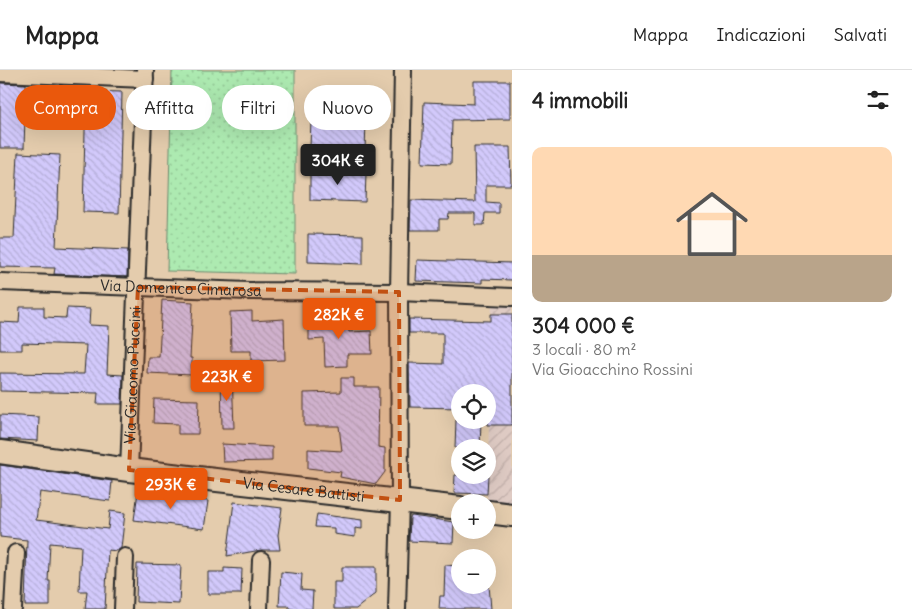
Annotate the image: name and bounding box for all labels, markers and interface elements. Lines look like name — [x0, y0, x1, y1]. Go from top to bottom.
text: Mappa — [25, 20, 99, 50]
text: Mappa — [633, 23, 688, 46]
text: Indicazioni — [716, 23, 806, 46]
text: Salvati — [834, 23, 887, 46]
chip: Compra — [15, 85, 116, 130]
chip: Affitta — [126, 85, 212, 130]
chip: Filtri — [222, 85, 294, 130]
chip: Nuovo — [304, 85, 391, 130]
icon: filters — [864, 86, 892, 114]
text: 4 immobili — [532, 87, 628, 114]
pin: 304K € — [297, 144, 379, 186]
text: 304K € — [312, 150, 364, 170]
icon: home — [667, 179, 757, 269]
street label: Via Domenico Cimarosa — [100, 276, 262, 300]
pin: 282K € — [298, 298, 380, 340]
text: 282K € — [314, 304, 364, 324]
street label: Via Giacomo Puccini — [120, 306, 145, 444]
text: 304 000 € — [532, 312, 635, 339]
text: 3 locali · 80 m² — [532, 339, 637, 359]
text: Via Gioacchino Rossini — [532, 359, 693, 379]
pin: 223K € — [186, 360, 268, 402]
text: 223K € — [202, 366, 252, 386]
map controls — [451, 384, 496, 594]
button: locate — [451, 384, 496, 429]
button: layers — [451, 439, 496, 484]
pin: 293K € — [130, 468, 212, 510]
street label: Via Cesare Battisti — [242, 473, 366, 506]
text: 293K € — [145, 474, 197, 494]
button: + — [451, 494, 496, 539]
button: − — [451, 549, 496, 594]

